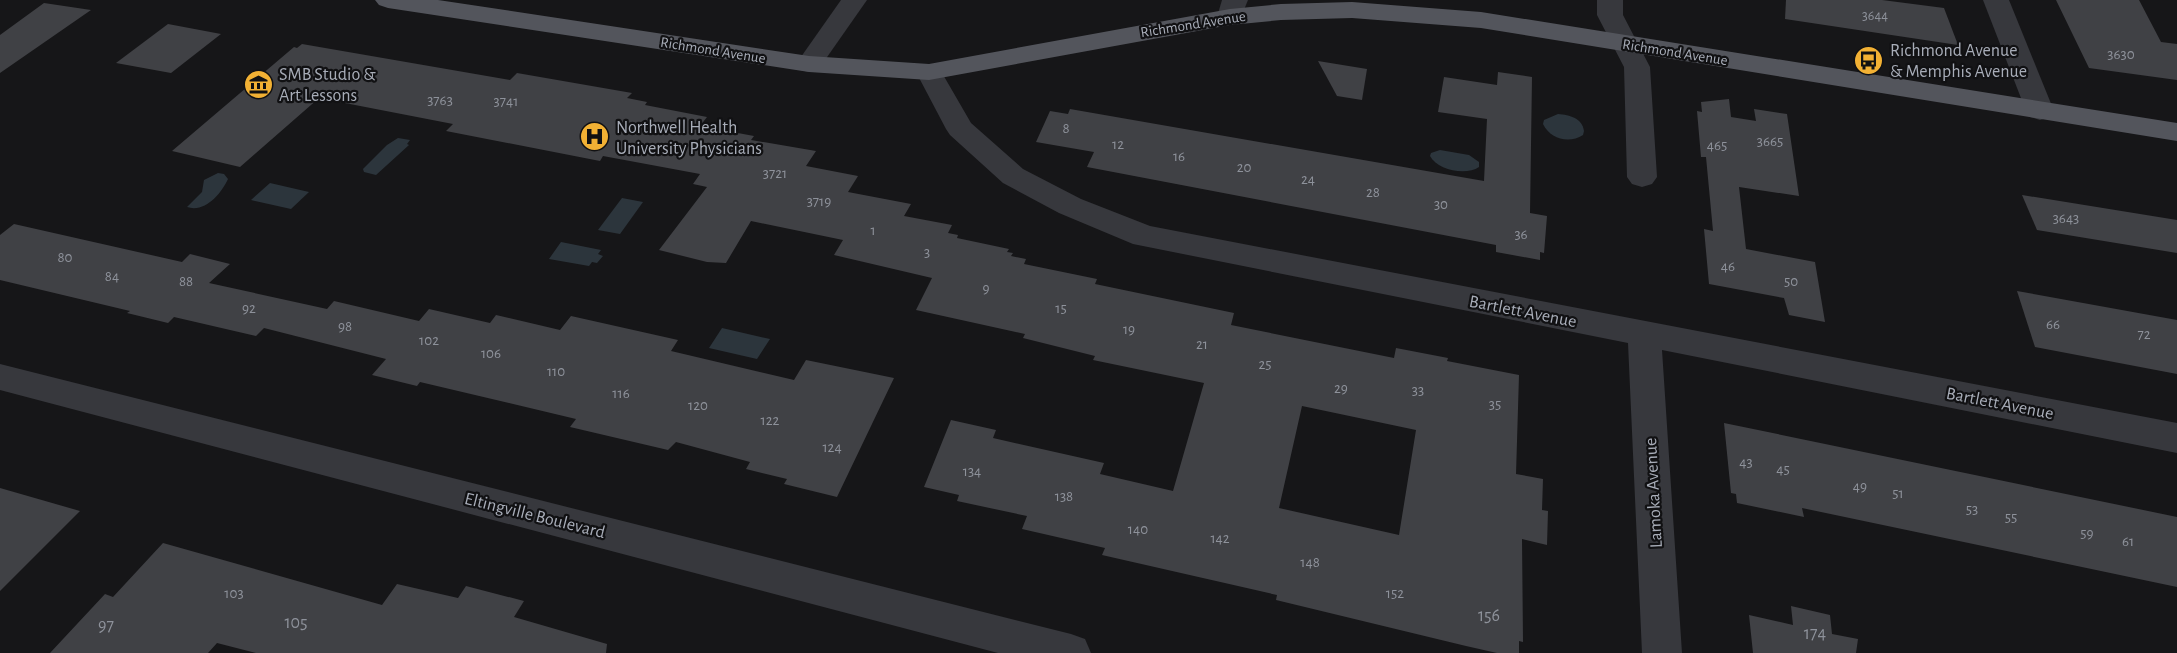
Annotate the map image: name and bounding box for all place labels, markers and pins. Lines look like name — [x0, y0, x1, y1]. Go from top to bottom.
place label: Richmond Avenue & Memphis Avenue — [1890, 42, 2027, 81]
bus stop icon: Richmond Avenue & Memphis Avenue — [1853, 44, 1885, 76]
place label: SMB Studio & Art Lessons — [279, 66, 376, 105]
museum icon: SMB Studio & Art Lessons — [242, 68, 274, 100]
place label: Northwell Health University Physicians — [616, 119, 762, 158]
hospital icon: Northwell Health University Physicians — [579, 121, 611, 153]

